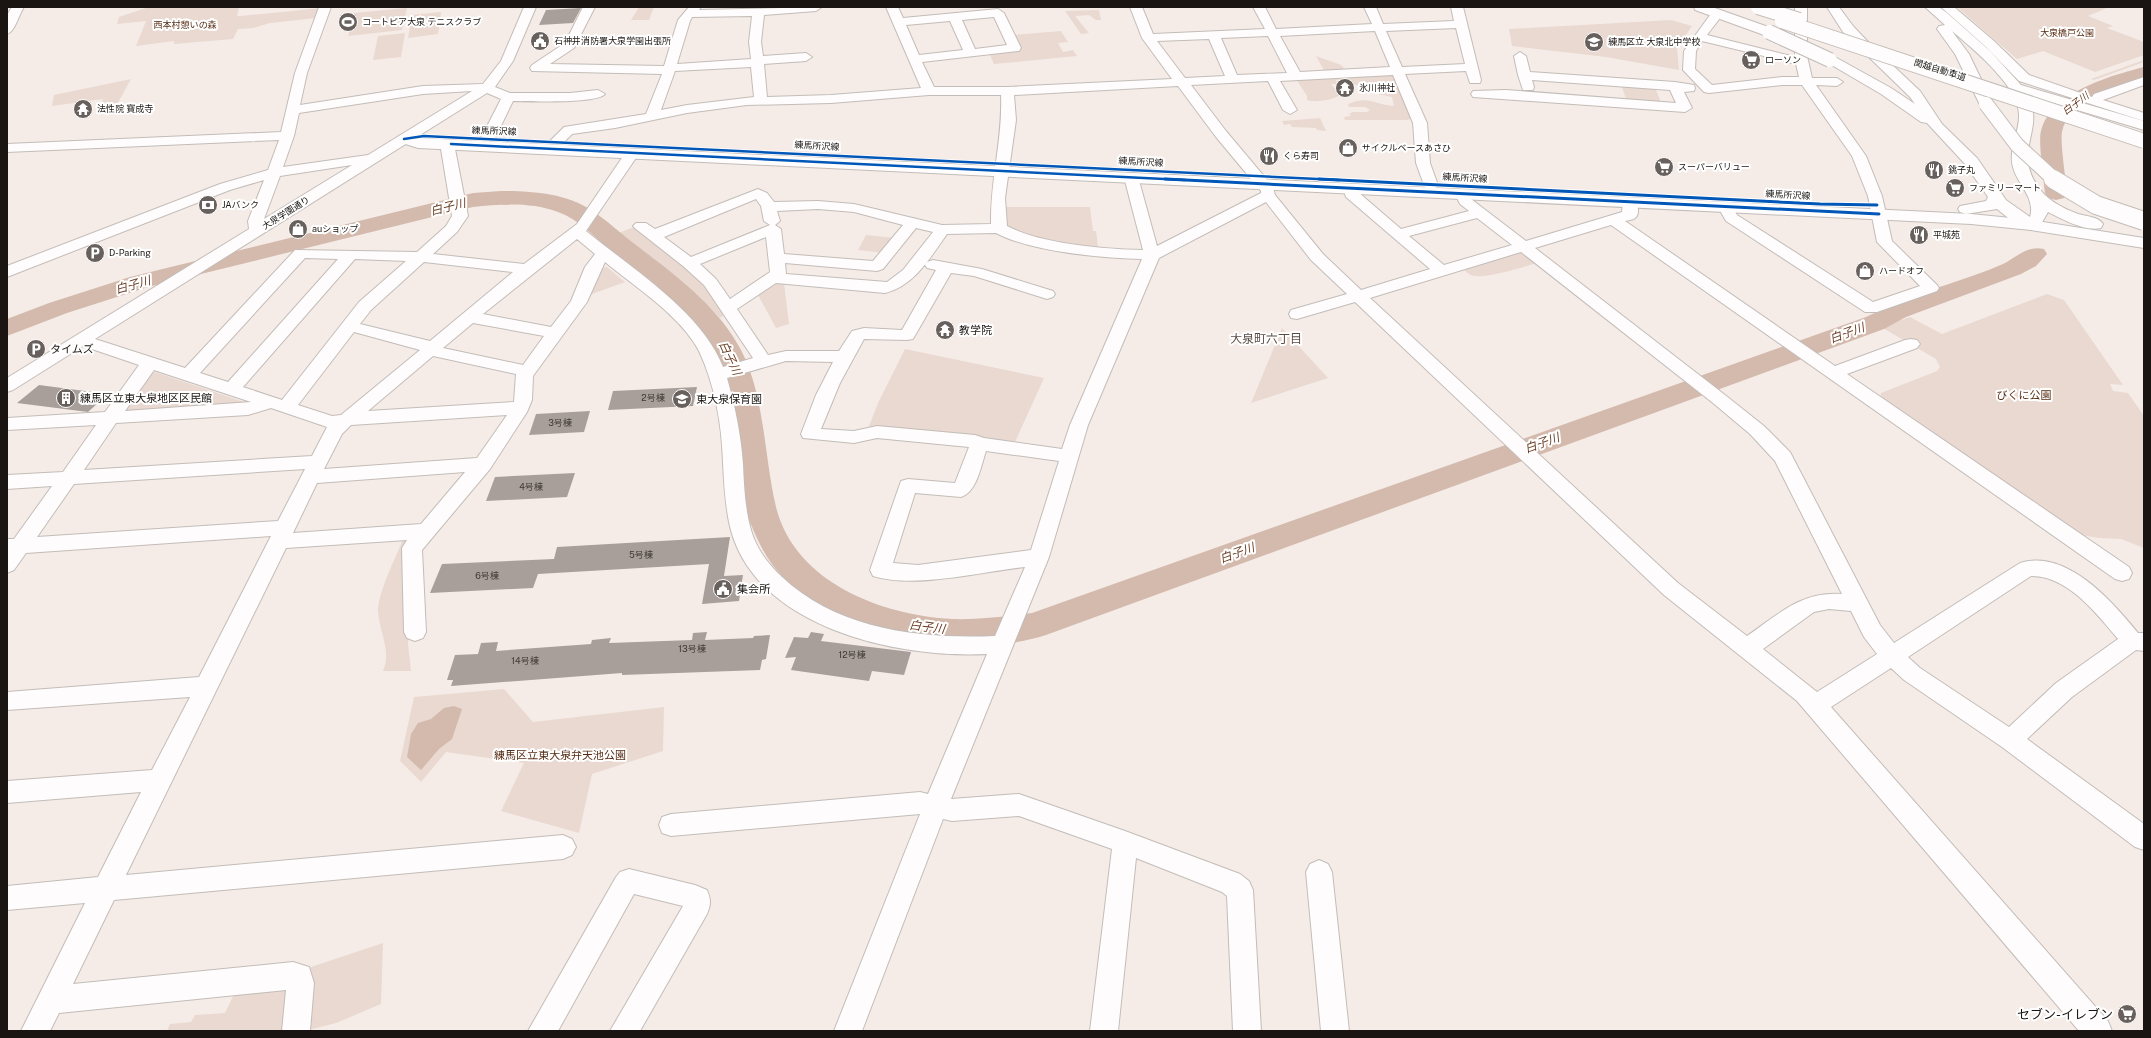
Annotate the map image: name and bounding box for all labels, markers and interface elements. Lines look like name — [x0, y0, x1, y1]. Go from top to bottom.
sports icon: コートピア大泉 テニスクラブ — [337, 11, 359, 33]
place label: コートピア大泉 テニスクラブ — [362, 16, 481, 27]
park label: 西本村憩いの森 — [153, 19, 217, 30]
park label: 大泉橋戸公園 — [2040, 27, 2094, 38]
public building icon: 石神井消防署大泉学園出張所 — [529, 30, 551, 52]
school or university icon: 練馬区立 大泉北中学校 — [1583, 31, 1605, 53]
place label: 石神井消防署大泉学園出張所 — [554, 35, 671, 46]
place label: 練馬区立 大泉北中学校 — [1608, 36, 1700, 47]
supermarket icon: ローソン — [1740, 49, 1762, 71]
place label: ローソン — [1765, 54, 1801, 65]
street label: 関越自動車道 — [1913, 56, 1968, 83]
temple icon: 氷川神社 — [1334, 77, 1356, 99]
place label: 氷川神社 — [1359, 82, 1395, 93]
water label: 白子川 — [2059, 89, 2091, 117]
temple icon: 法性院 寶成寺 — [72, 98, 94, 120]
place label: 法性院 寶成寺 — [97, 103, 153, 114]
street label: 練馬所沢線 — [471, 124, 518, 137]
shop icon: サイクルベースあさひ — [1337, 137, 1359, 159]
street label: 練馬所沢線 — [794, 139, 841, 152]
place label: サイクルベースあさひ — [1362, 142, 1451, 153]
restaurant icon: くら寿司 — [1258, 145, 1280, 167]
place label: くら寿司 — [1283, 150, 1319, 161]
street label: 練馬所沢線 — [1118, 155, 1165, 168]
supermarket icon: スーパーバリュー — [1653, 156, 1675, 178]
restaurant icon: 銚子丸 — [1923, 159, 1945, 181]
place label: スーパーバリュー — [1678, 161, 1750, 172]
place label: 銚子丸 — [1948, 164, 1975, 175]
street label: 練馬所沢線 — [1442, 171, 1489, 184]
supermarket icon: ファミリーマート — [1944, 177, 1966, 199]
place label: ファミリーマート — [1969, 182, 2041, 193]
street label: 練馬所沢線 — [1765, 188, 1812, 201]
bank icon: JAバンク — [197, 194, 219, 216]
street label: 大泉学園通り — [260, 194, 312, 232]
water label: 白子川 — [429, 195, 469, 218]
place label: JAバンク — [222, 199, 259, 210]
shop icon: auショップ — [287, 218, 309, 240]
place label: auショップ — [312, 223, 358, 234]
restaurant icon: 平城苑 — [1908, 224, 1930, 246]
place label: 平城苑 — [1933, 229, 1960, 240]
parking icon: D-Parking — [84, 242, 106, 264]
place label: D-Parking — [109, 247, 151, 258]
shop icon: ハードオフ — [1854, 260, 1876, 282]
place label: ハードオフ — [1879, 265, 1924, 276]
water label: 白子川 — [114, 273, 154, 297]
temple icon: 教学院 — [934, 319, 956, 341]
water label: 白子川 — [1828, 320, 1868, 346]
place label: 教学院 — [959, 324, 992, 336]
district label: 大泉町六丁目 — [1230, 332, 1302, 346]
parking icon: タイムズ — [25, 338, 47, 360]
water label: 白子川 — [716, 339, 745, 379]
place label: タイムズ — [50, 343, 94, 355]
building icon: 練馬区立東大泉地区区民館 — [55, 387, 77, 409]
school or university icon: 東大泉保育園 — [671, 388, 693, 410]
park label: びくに公園 — [1997, 389, 2052, 401]
place label: 練馬区立東大泉地区区民館 — [80, 392, 212, 404]
house number: 2号棟 — [641, 392, 666, 403]
place label: 東大泉保育園 — [696, 393, 762, 405]
house number: 3号棟 — [548, 417, 573, 428]
water label: 白子川 — [1523, 430, 1563, 456]
house number: 4号棟 — [519, 481, 544, 492]
water label: 白子川 — [1218, 540, 1258, 566]
house number: 5号棟 — [629, 549, 654, 560]
house number: 6号棟 — [475, 570, 500, 581]
public building icon: 集会所 — [712, 578, 734, 600]
place label: 集会所 — [737, 583, 771, 595]
water label: 白子川 — [908, 618, 948, 636]
house number: 13号棟 — [678, 643, 707, 654]
house number: 12号棟 — [838, 649, 867, 660]
house number: 14号棟 — [511, 655, 540, 666]
park label: 練馬区立東大泉弁天池公園 — [494, 749, 626, 761]
supermarket icon: セブン-イレブン — [2116, 1003, 2138, 1025]
place label: セブン-イレブン — [2017, 1007, 2113, 1022]

